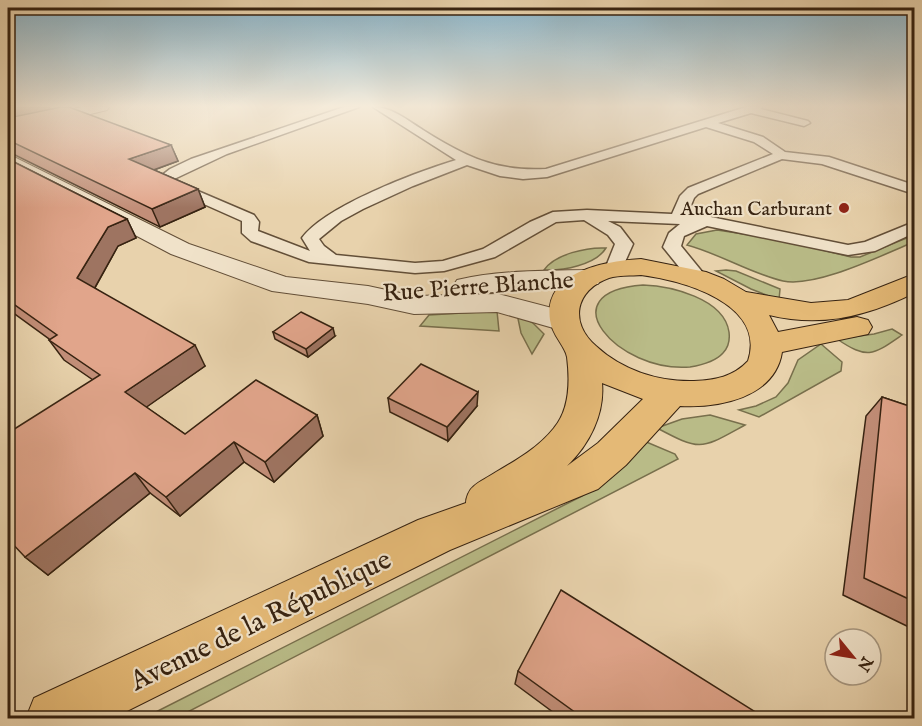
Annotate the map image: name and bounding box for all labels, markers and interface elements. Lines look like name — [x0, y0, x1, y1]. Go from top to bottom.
place label: Auchan Carburant — [680, 197, 832, 222]
marker: Auchan Carburant — [837, 201, 851, 215]
street label: Rue Pierre Blanche — [381, 265, 575, 310]
street label: Avenue de la République — [124, 543, 397, 700]
north arrow — [823, 627, 883, 687]
text: N — [852, 652, 877, 675]

